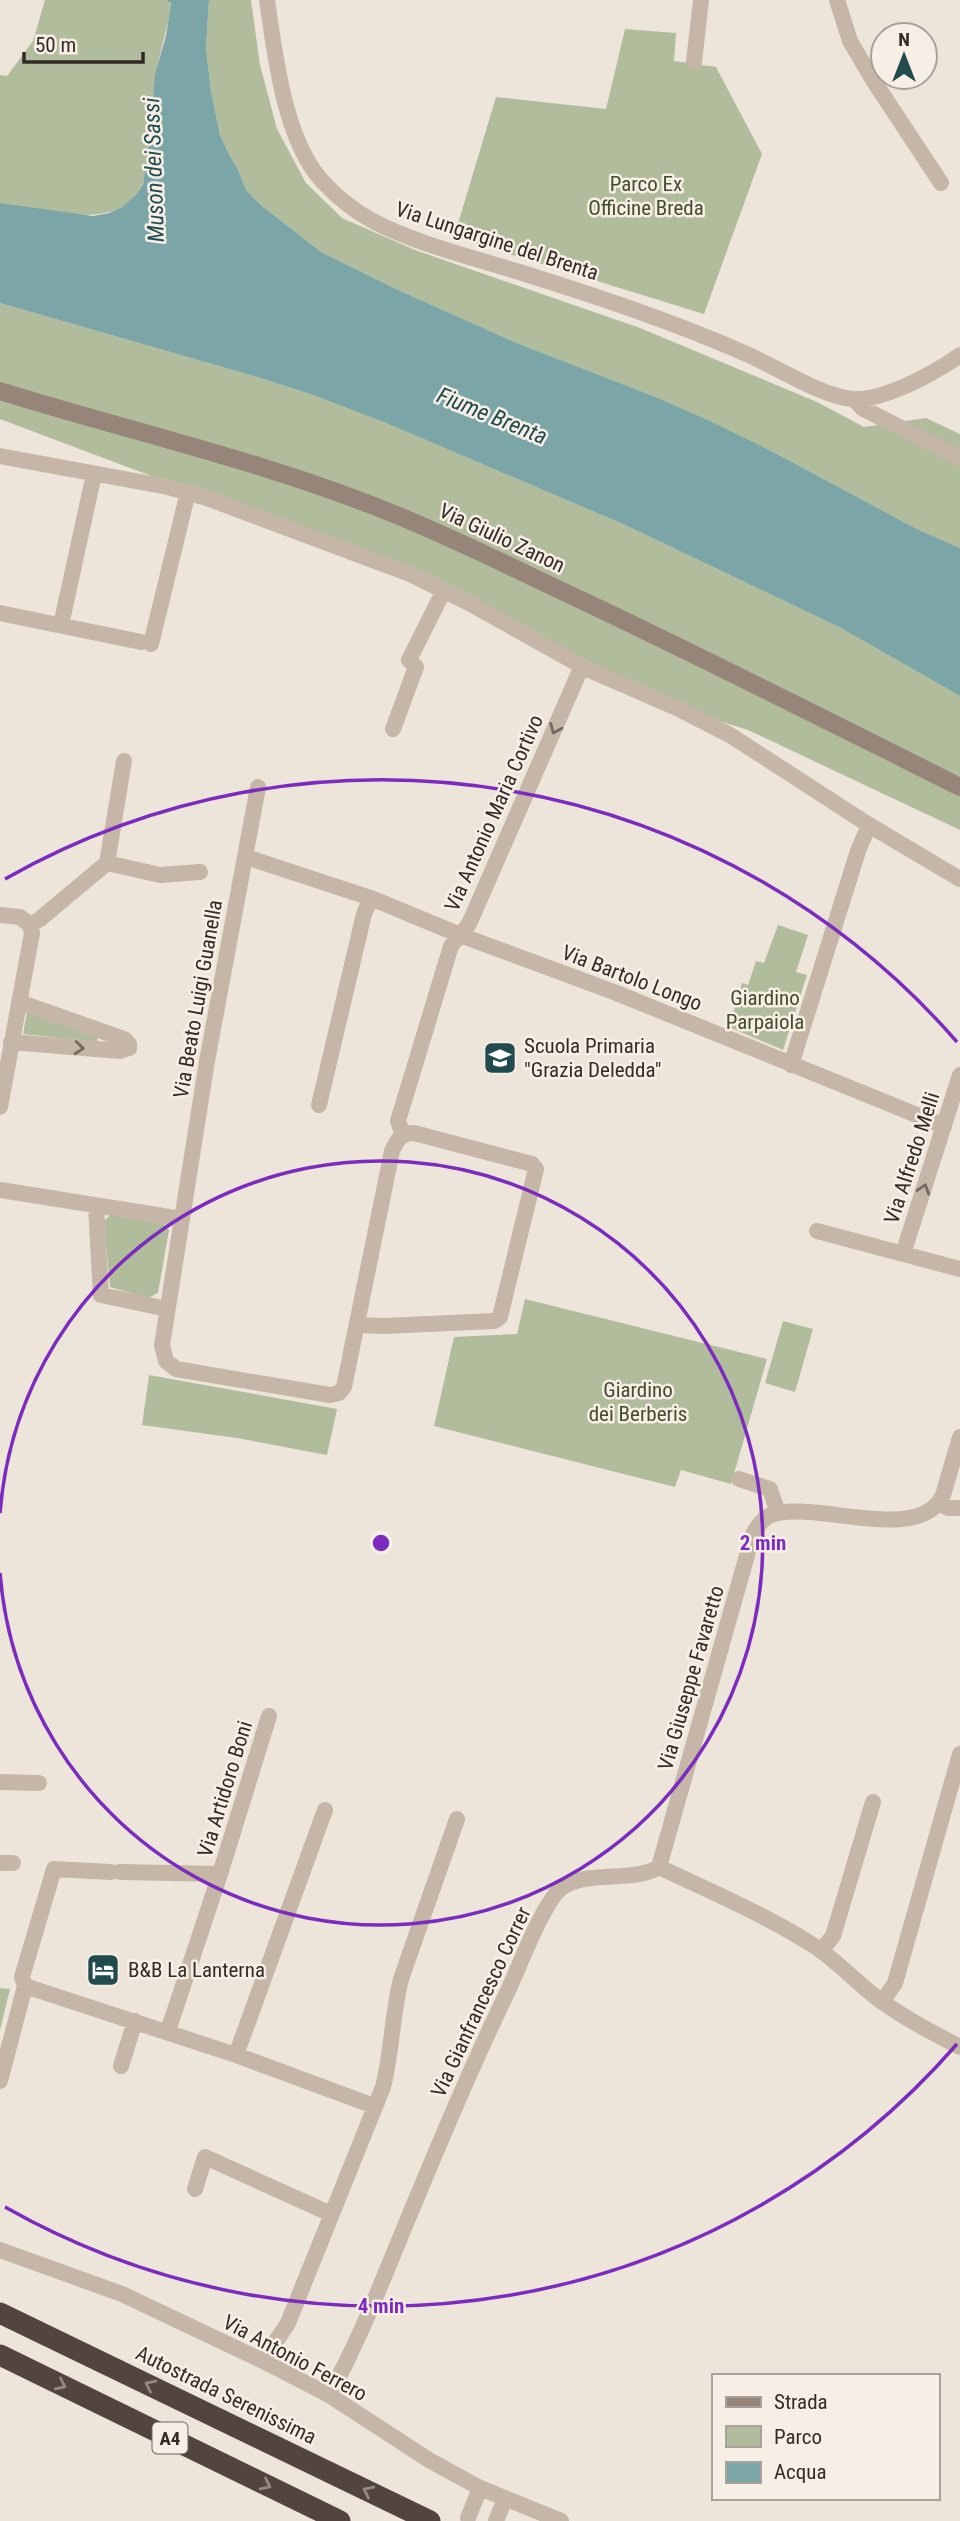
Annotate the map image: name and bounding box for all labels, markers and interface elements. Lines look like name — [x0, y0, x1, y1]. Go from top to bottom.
scale bar — [24, 21, 144, 65]
north arrow — [869, 21, 939, 91]
text: N — [898, 28, 910, 51]
text: 50 m — [35, 33, 76, 57]
water label: Muson dei Sassi — [138, 96, 170, 243]
park label: Parco Ex Officine Breda — [588, 172, 704, 220]
street label: Via Lungargine del Brenta — [393, 197, 601, 285]
water label: Fiume Brenta — [433, 382, 551, 450]
street label: Via Giulio Zanon — [435, 498, 569, 578]
street label: Via Antonio Maria Cortivo — [440, 711, 548, 915]
one-way arrow — [549, 722, 563, 734]
street label: Via Beato Luigi Guanella — [169, 898, 227, 1100]
street label: Via Bartolo Longo — [559, 940, 705, 1016]
park label: Giardino Parpaiola — [726, 986, 804, 1034]
place label: Scuola Primaria "Grazia Deledda" — [524, 1034, 662, 1082]
school or university icon: Scuola Primaria "Grazia Deledda" — [481, 1039, 519, 1077]
one-way arrow — [74, 1040, 85, 1055]
street label: Via Alfredo Melli — [879, 1089, 945, 1227]
one-way arrow — [915, 1184, 930, 1196]
park label: Giardino dei Berberis — [589, 1378, 687, 1426]
centre of rings — [369, 1531, 393, 1555]
text: 2 min — [740, 1531, 786, 1555]
street label: Via Giuseppe Favaretto — [653, 1583, 729, 1773]
street label: Via Artidoro Boni — [193, 1718, 257, 1860]
street label: Via Gianfrancesco Correr — [426, 1903, 536, 2101]
hotel icon: B&B La Lanterna — [84, 1951, 122, 1989]
place label: B&B La Lanterna — [128, 1958, 265, 1982]
text: 4 min — [358, 2294, 404, 2318]
street label: Via Antonio Ferrero — [219, 2310, 371, 2406]
street label: Autostrada Serenissima — [132, 2341, 320, 2449]
legend — [712, 2374, 939, 2500]
one-way arrow — [54, 2376, 66, 2390]
one-way arrow — [145, 2379, 157, 2393]
text: Strada — [774, 2390, 828, 2414]
road number: A4 — [152, 2422, 188, 2454]
text: Parco — [774, 2425, 822, 2449]
text: Acqua — [774, 2460, 827, 2484]
one-way arrow — [259, 2476, 271, 2490]
one-way arrow — [363, 2485, 375, 2499]

